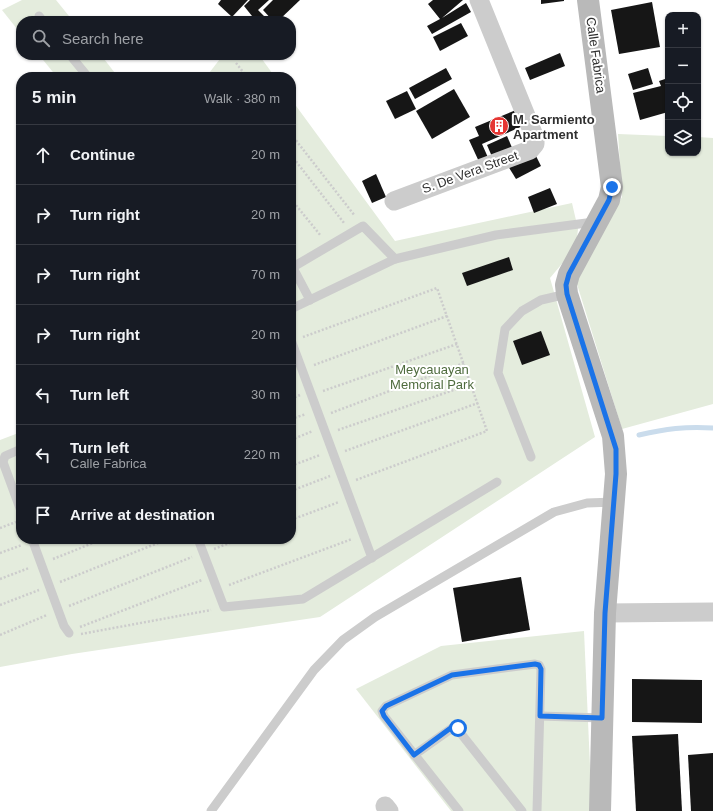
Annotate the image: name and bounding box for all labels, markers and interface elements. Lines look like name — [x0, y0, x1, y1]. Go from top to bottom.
map controls — [665, 12, 701, 156]
button: + — [665, 12, 701, 48]
search box — [16, 16, 296, 60]
street label: Calle Fabrica — [583, 16, 609, 95]
icon: search — [30, 27, 52, 49]
text: Search here — [62, 30, 144, 47]
button: − — [665, 48, 701, 84]
button: locate — [665, 84, 701, 120]
text: 5 min — [32, 88, 76, 107]
text: Walk · 380 m — [204, 91, 280, 106]
place label: M. Sarmiento Apartment — [513, 112, 595, 142]
building icon: M. Sarmiento Apartment — [488, 115, 510, 137]
button: layers — [665, 120, 701, 156]
icon: ahead — [32, 144, 54, 166]
text: Continue — [70, 146, 135, 163]
text: 20 m — [251, 147, 280, 162]
street label: S. De Vera Street — [420, 148, 520, 196]
route end — [603, 178, 621, 196]
icon: right — [32, 204, 54, 226]
text: Turn right — [70, 206, 140, 223]
text: 20 m — [251, 207, 280, 222]
icon: right — [32, 264, 54, 286]
text: Turn right — [70, 266, 140, 283]
text: 70 m — [251, 267, 280, 282]
icon: right — [32, 324, 54, 346]
text: Turn right — [70, 326, 140, 343]
text: 20 m — [251, 327, 280, 342]
park label: Meycauayan Memorial Park — [390, 362, 474, 392]
icon: left — [32, 384, 54, 406]
text: Turn left — [70, 386, 129, 403]
text: 30 m — [251, 387, 280, 402]
text: Turn left — [70, 439, 129, 456]
icon: left — [32, 444, 54, 466]
text: 220 m — [244, 447, 280, 462]
text: Calle Fabrica — [70, 456, 147, 471]
icon: arrive — [32, 504, 54, 526]
text: Arrive at destination — [70, 506, 215, 523]
route start — [449, 719, 467, 737]

